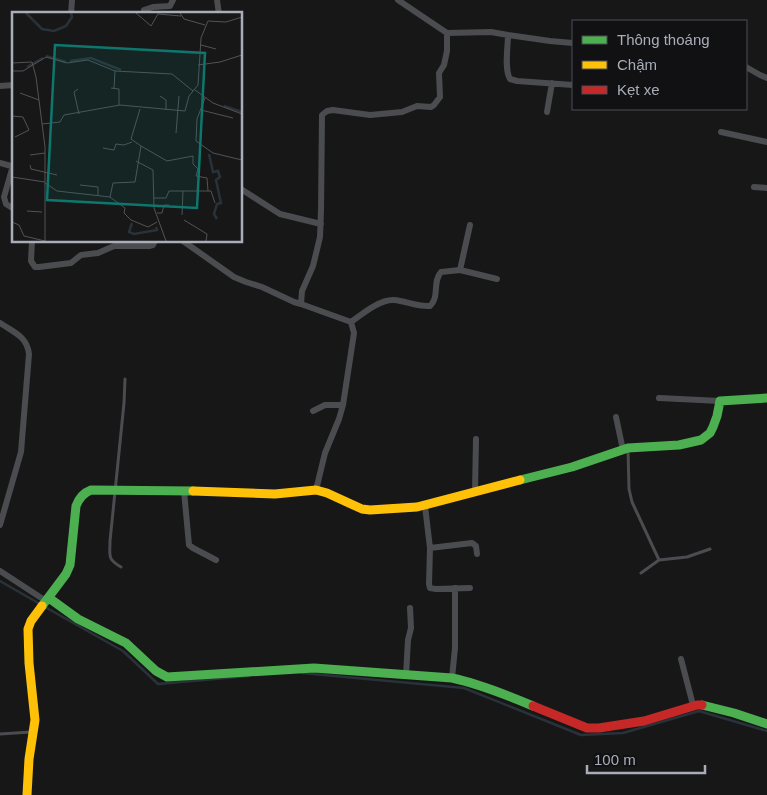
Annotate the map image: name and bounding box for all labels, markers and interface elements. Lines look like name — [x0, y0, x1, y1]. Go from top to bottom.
inset map — [12, 12, 242, 242]
legend — [572, 20, 747, 110]
text: Thông thoáng — [617, 31, 710, 48]
text: Chậm — [617, 56, 657, 73]
text: Kẹt xe — [617, 81, 660, 98]
scale bar — [587, 742, 704, 774]
text: 100 m — [594, 751, 636, 768]

